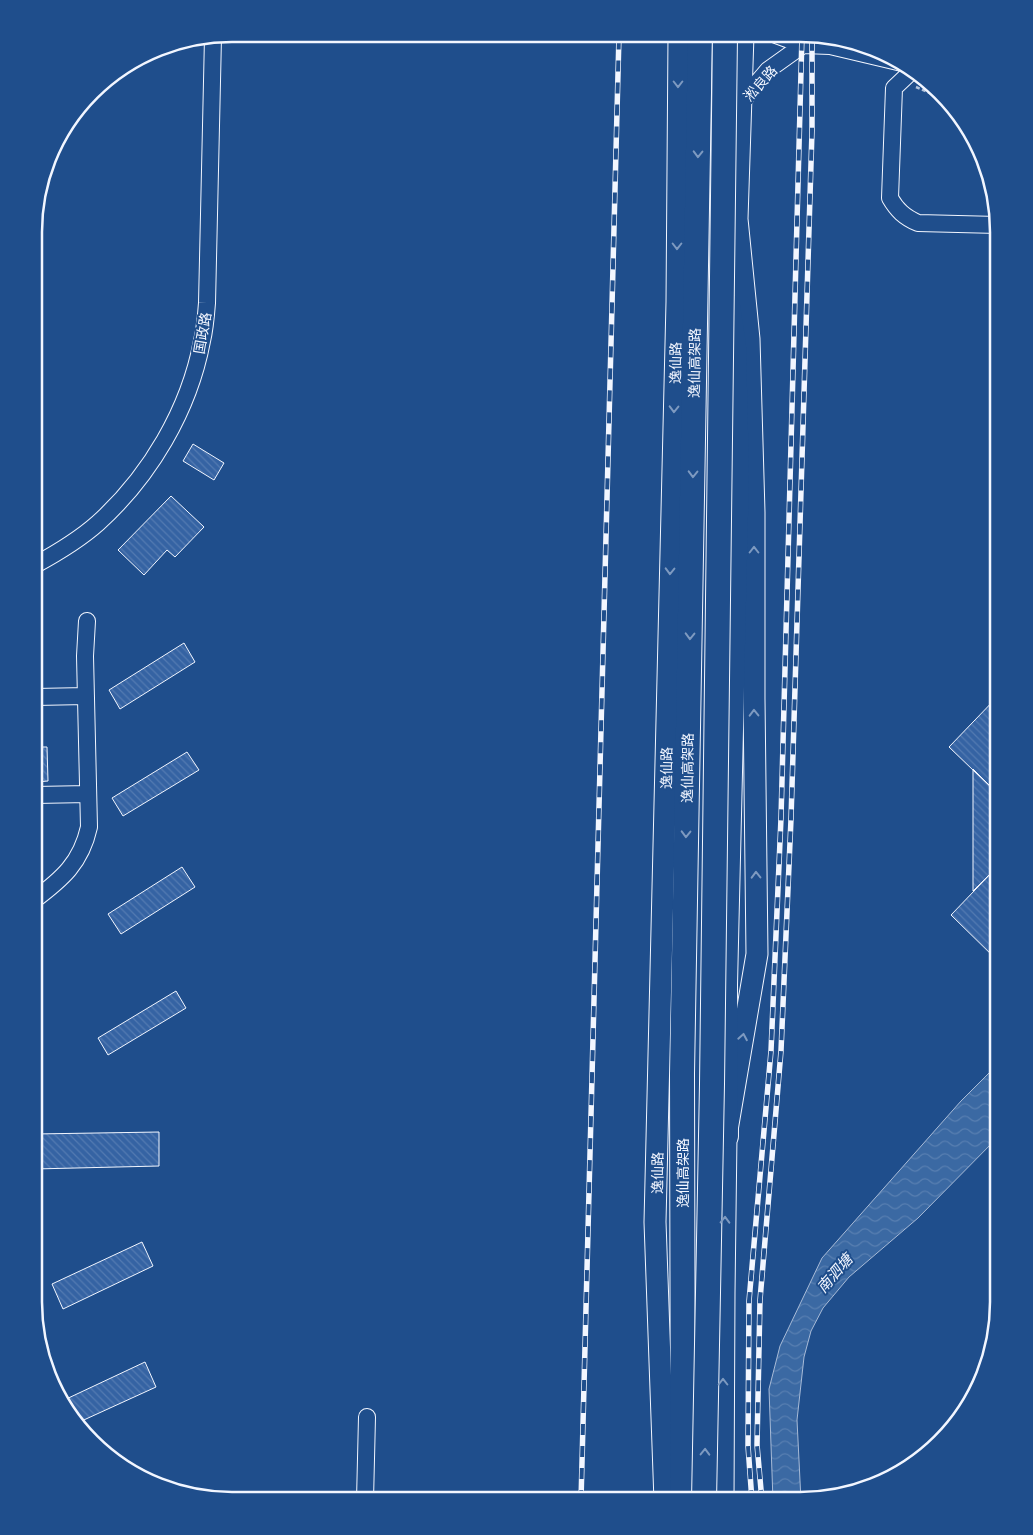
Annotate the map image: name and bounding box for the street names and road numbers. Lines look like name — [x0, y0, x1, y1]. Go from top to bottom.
street label: 淞良路 — [740, 62, 780, 104]
street label: 国政路 — [190, 311, 214, 355]
street label: 逸仙高架路 — [685, 328, 703, 398]
street label: 逸仙路 — [666, 342, 684, 384]
street label: 逸仙高架路 — [678, 733, 696, 803]
street label: 逸仙路 — [657, 747, 675, 789]
street label: 逸仙高架路 — [674, 1138, 691, 1208]
street label: 逸仙路 — [648, 1152, 666, 1194]

